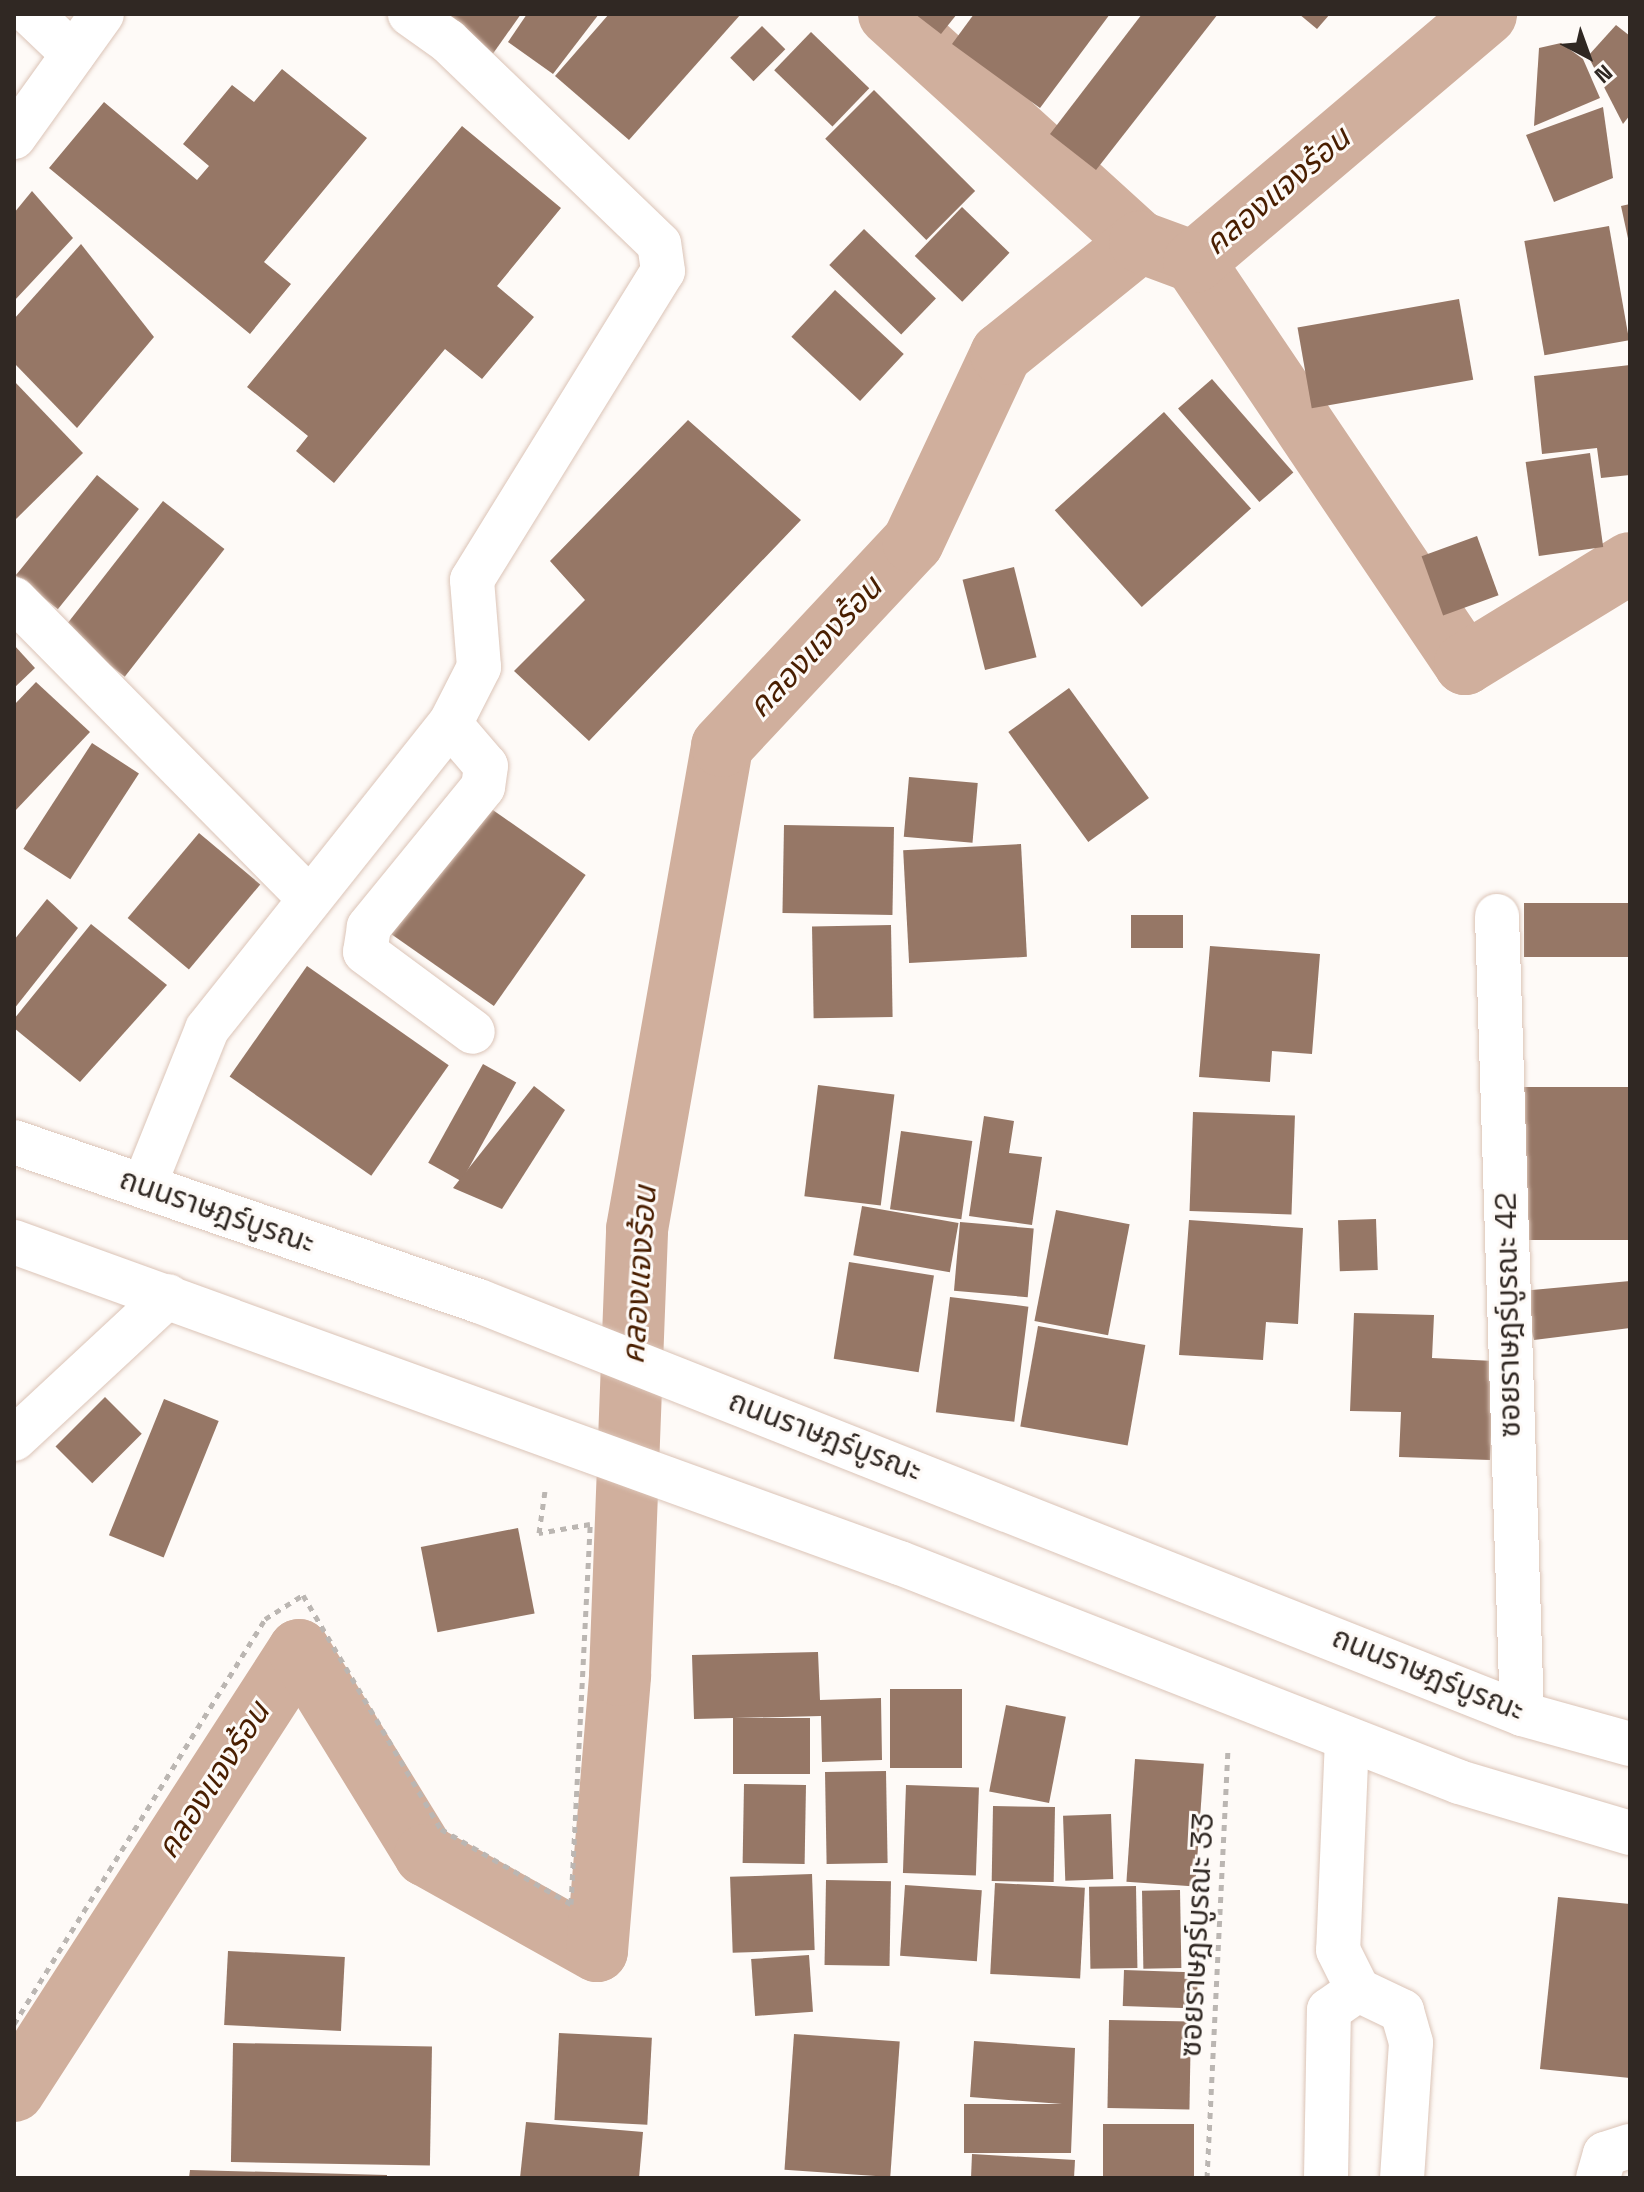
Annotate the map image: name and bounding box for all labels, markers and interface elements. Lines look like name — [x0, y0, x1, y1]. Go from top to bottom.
north arrow — [1548, 16, 1628, 96]
text: N — [1589, 59, 1618, 90]
water label: คลองแจงร้อน — [1196, 119, 1358, 263]
water label: คลองแจงร้อน — [740, 569, 890, 725]
street label: ถนนราษฎร์บูรณะ — [115, 1161, 319, 1261]
water label: คลองแจงร้อน — [614, 1185, 664, 1365]
street label: ซอยราษฎร์บูรณะ 42 — [1488, 1192, 1528, 1438]
street label: ถนนราษฎร์บูรณะ — [723, 1383, 927, 1489]
street label: ถนนราษฎร์บูรณะ — [1327, 1619, 1529, 1729]
water label: คลองแจงร้อน — [148, 1695, 278, 1865]
street label: ซอยราษฎร์บูรณะ 33 — [1173, 1812, 1221, 2058]

